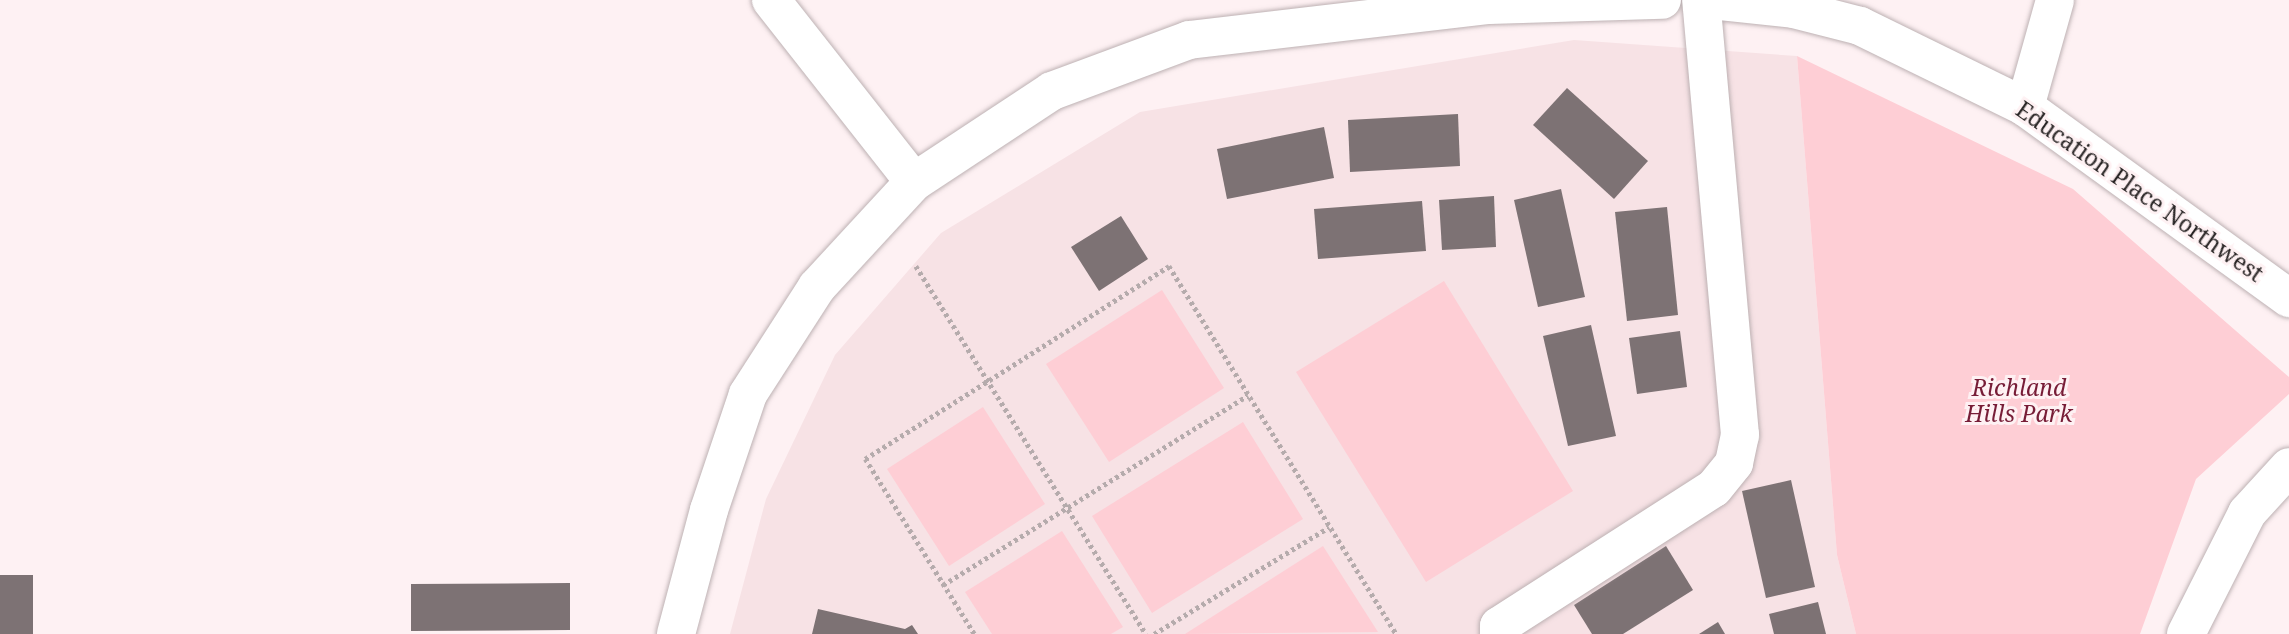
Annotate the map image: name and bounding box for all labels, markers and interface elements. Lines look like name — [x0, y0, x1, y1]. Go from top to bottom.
street label: Education Place Northwest — [2011, 95, 2269, 287]
park label: Richland Hills Park — [1965, 373, 2073, 427]

